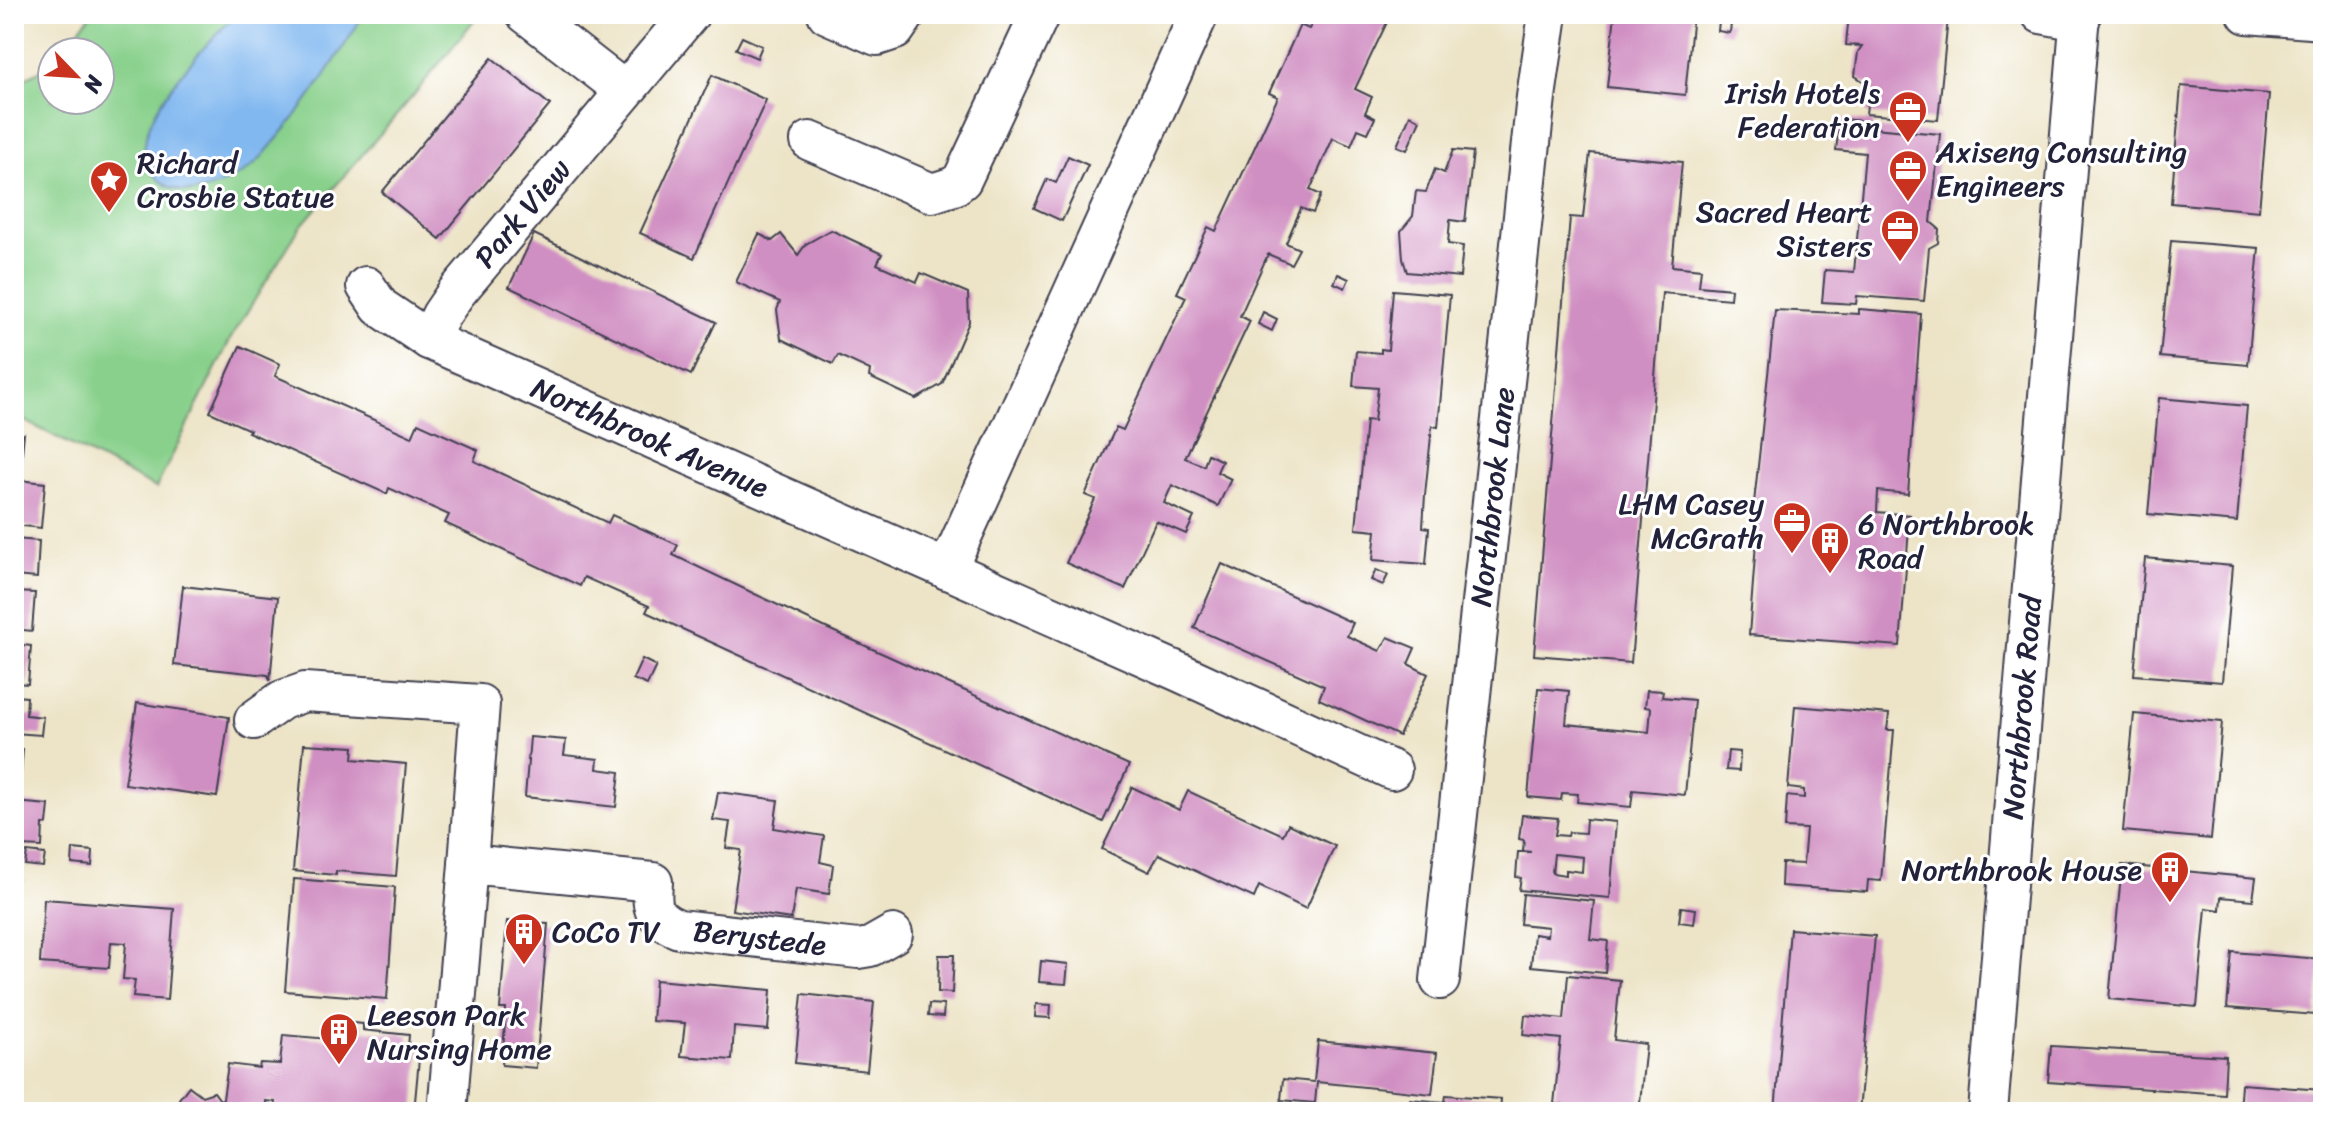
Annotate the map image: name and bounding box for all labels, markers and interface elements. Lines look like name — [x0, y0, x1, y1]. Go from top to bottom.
north arrow — [36, 36, 116, 116]
place label: Irish Hotels Federation — [1724, 66, 1881, 154]
text: N — [72, 68, 115, 100]
office icon: Irish Hotels Federation — [1887, 89, 1929, 144]
place label: Axiseng Consulting Engineers — [1935, 125, 2187, 213]
place label: Richard Crosbie Statue — [137, 136, 334, 224]
street label: Park View — [460, 146, 585, 281]
office icon: Axiseng Consulting Engineers — [1887, 148, 1929, 203]
place icon: Richard Crosbie Statue — [88, 159, 130, 214]
place label: Sacred Heart Sisters — [1696, 185, 1872, 273]
office icon: Sacred Heart Sisters — [1879, 208, 1921, 263]
street label: Northbrook Avenue — [522, 361, 778, 514]
street label: Northbrook Lane — [1454, 384, 1531, 609]
place label: LHM Casey McGrath — [1618, 477, 1764, 565]
place label: 6 Northbrook Road — [1858, 497, 2035, 585]
office icon: LHM Casey McGrath — [1771, 500, 1813, 555]
building icon: 6 Northbrook Road — [1809, 520, 1851, 575]
street label: Northbrook Road — [1986, 591, 2058, 821]
place label: Northbrook House — [1901, 843, 2142, 897]
building icon: Northbrook House — [2149, 849, 2191, 904]
street label: Berystede — [690, 904, 829, 972]
place label: CoCo TV — [552, 905, 661, 959]
building icon: CoCo TV — [503, 911, 545, 966]
place label: Leeson Park Nursing Home — [367, 988, 552, 1076]
building icon: Leeson Park Nursing Home — [318, 1011, 360, 1066]

